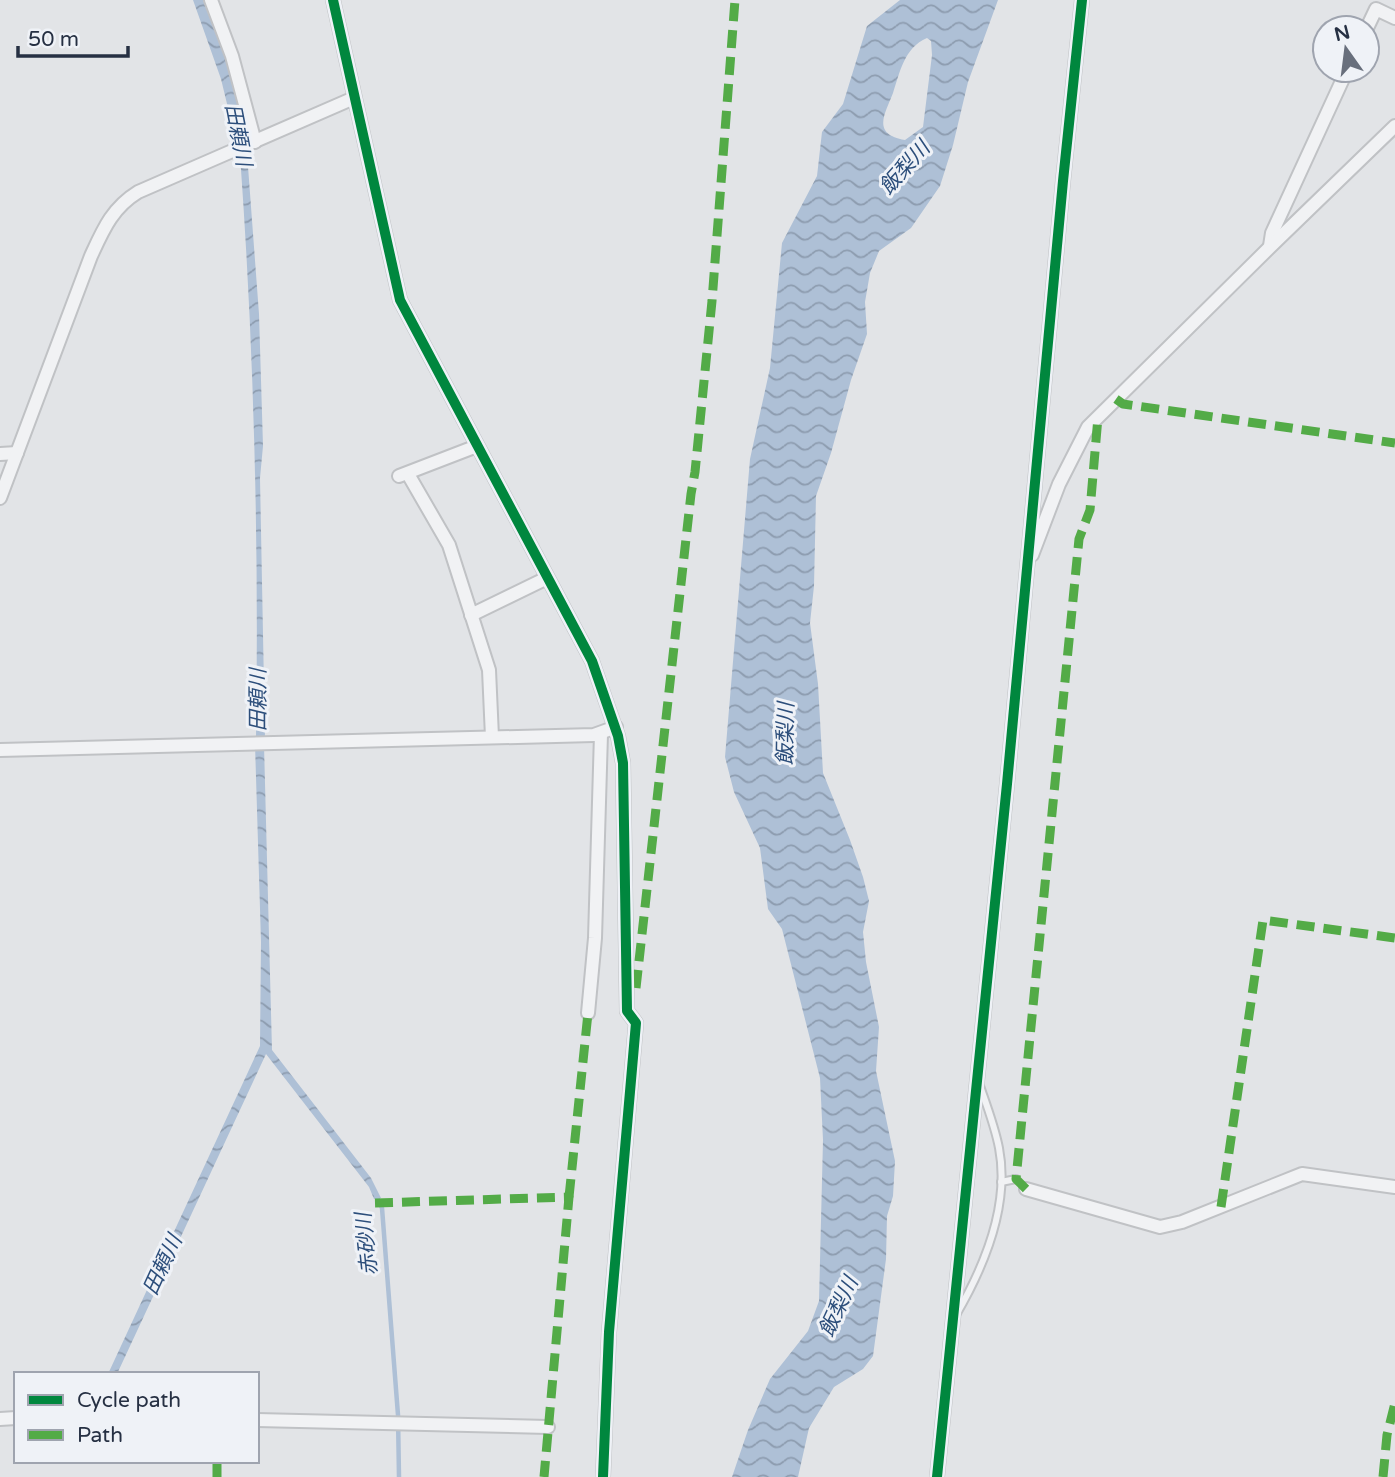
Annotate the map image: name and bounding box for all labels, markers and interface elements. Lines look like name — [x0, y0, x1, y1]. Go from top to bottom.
scale bar — [18, 14, 128, 58]
north arrow — [1311, 14, 1381, 84]
text: N — [1332, 21, 1352, 46]
text: 50 m — [28, 27, 79, 52]
water label: 田頼川 — [220, 102, 257, 170]
water label: 飯梨川 — [875, 135, 937, 200]
water label: 田頼川 — [246, 667, 271, 732]
water label: 飯梨川 — [773, 700, 799, 766]
water label: 赤砂川 — [351, 1209, 383, 1277]
water label: 田頼川 — [138, 1229, 188, 1299]
water label: 飯梨川 — [814, 1271, 864, 1341]
legend — [14, 1372, 259, 1463]
text: Cycle path — [77, 1388, 181, 1413]
text: Path — [77, 1423, 123, 1448]

